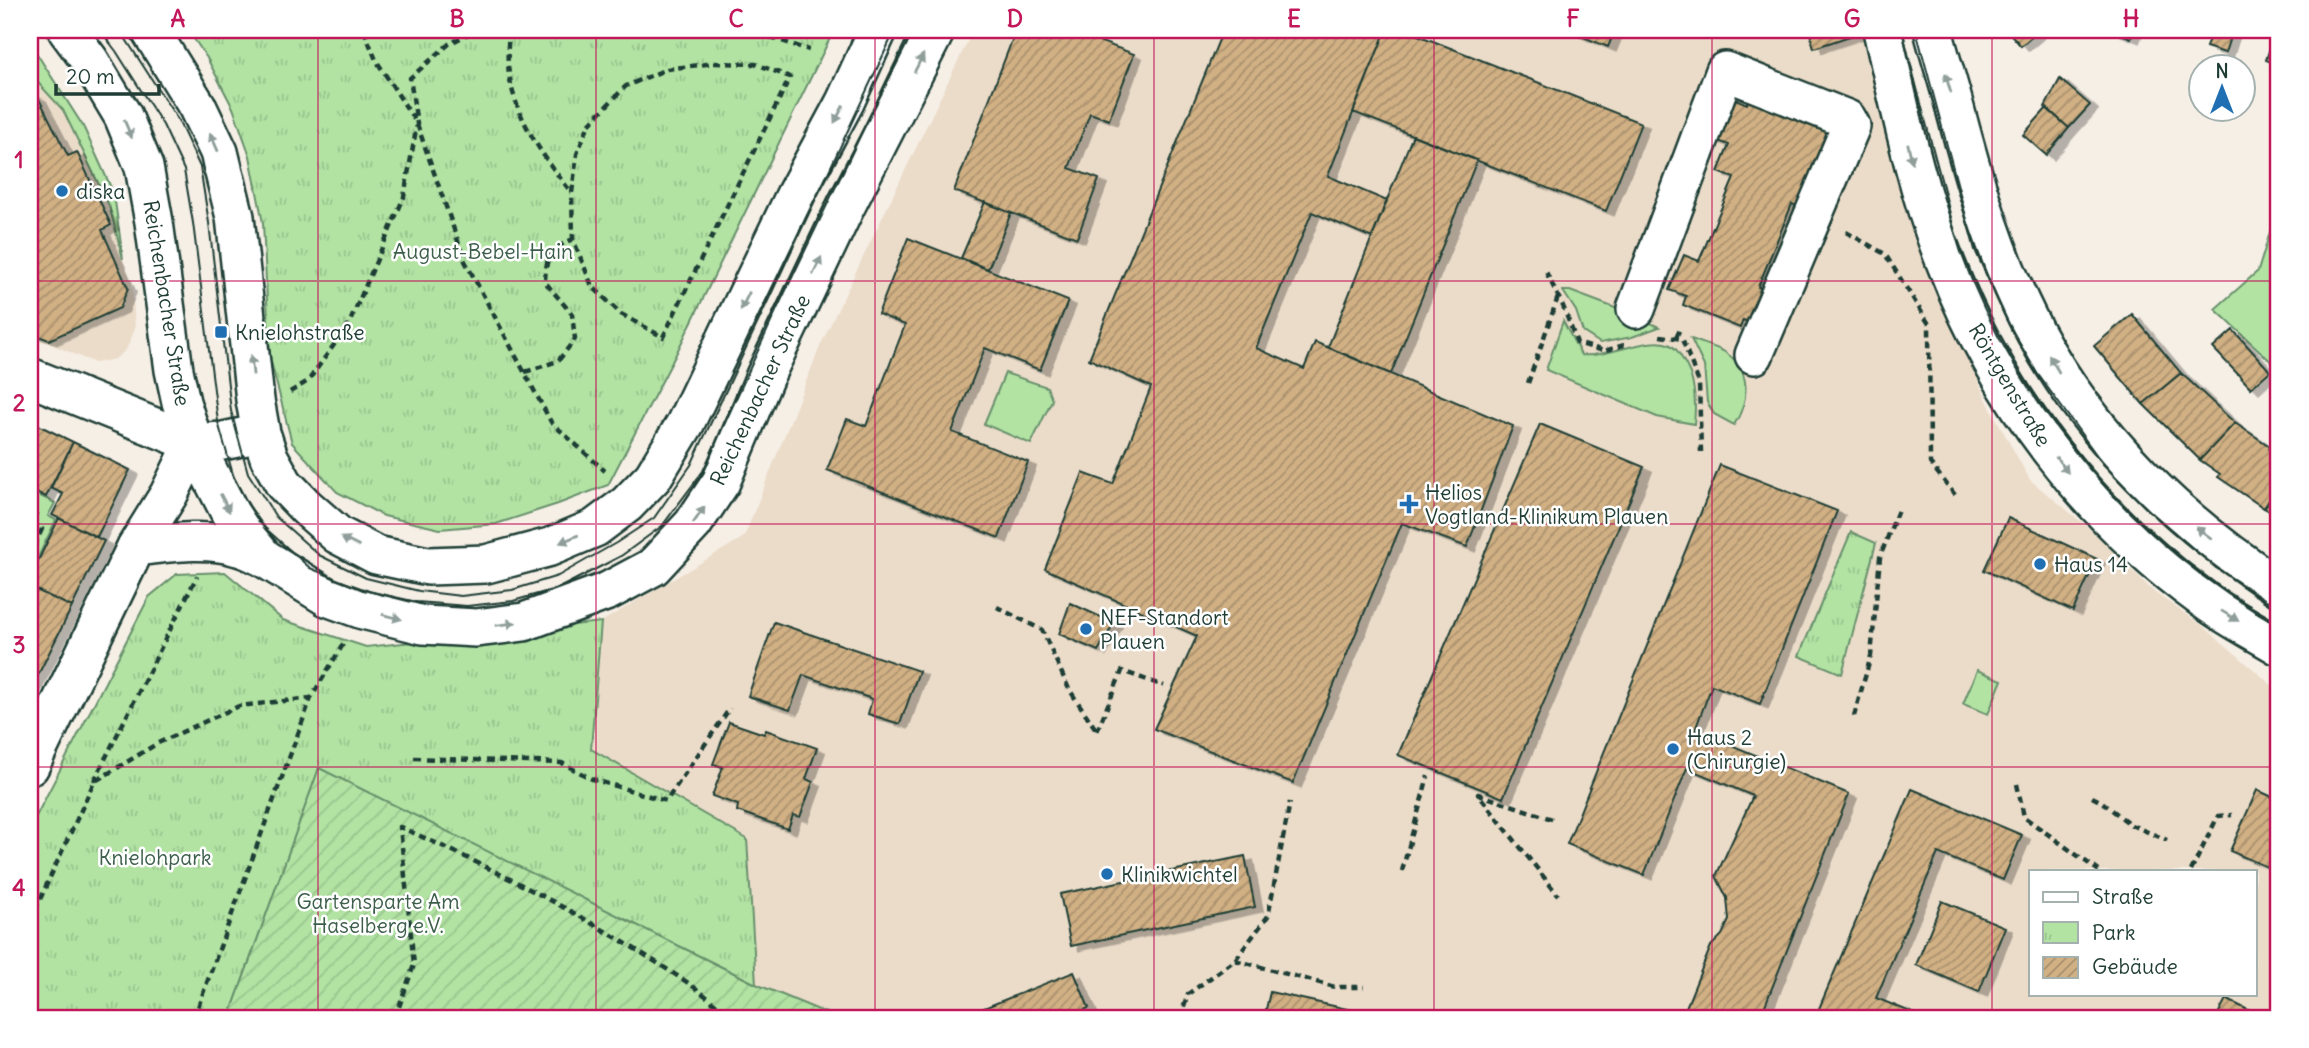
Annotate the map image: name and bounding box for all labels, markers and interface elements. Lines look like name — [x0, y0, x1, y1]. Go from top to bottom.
text: A — [171, 4, 186, 33]
text: B — [449, 4, 465, 33]
text: C — [728, 4, 744, 33]
text: D — [1007, 4, 1023, 33]
text: E — [1287, 4, 1301, 33]
text: F — [1566, 4, 1580, 33]
text: G — [1844, 4, 1860, 33]
text: H — [2123, 4, 2139, 33]
scale bar — [56, 52, 159, 96]
north arrow — [2186, 52, 2256, 122]
one-way arrow — [913, 53, 925, 73]
text: N — [2215, 59, 2229, 83]
text: 20 m — [66, 63, 115, 90]
one-way arrow — [1942, 72, 1953, 94]
one-way arrow — [833, 104, 845, 124]
one-way arrow — [123, 119, 134, 140]
one-way arrow — [208, 132, 220, 152]
one-way arrow — [1905, 142, 1916, 164]
text: 1 — [14, 145, 24, 174]
place label: diska — [76, 178, 125, 205]
marker: diska — [54, 183, 70, 199]
street label: Reichenbacher Straße — [137, 198, 197, 408]
park label: August-Bebel-Hain — [393, 238, 573, 265]
one-way arrow — [812, 256, 823, 276]
street label: Reichenbacher Straße — [704, 290, 816, 490]
one-way arrow — [739, 291, 750, 311]
place label: Knielohstraße — [235, 319, 365, 346]
street label: Röntgenstraße — [1963, 319, 2057, 451]
marker: Knielohstraße — [213, 324, 229, 340]
one-way arrow — [246, 354, 257, 376]
one-way arrow — [2048, 354, 2060, 373]
text: 2 — [13, 388, 26, 417]
one-way arrow — [2054, 456, 2068, 474]
place label: Helios Vogtland-Klinikum Plauen — [1425, 479, 1668, 530]
one-way arrow — [219, 493, 230, 513]
marker: Helios Vogtland-Klinikum Plauen — [1399, 494, 1419, 514]
one-way arrow — [692, 506, 706, 524]
one-way arrow — [2195, 526, 2213, 540]
one-way arrow — [559, 534, 580, 545]
one-way arrow — [340, 536, 360, 547]
place label: Haus 14 — [2054, 551, 2128, 578]
marker: Haus 14 — [2032, 556, 2048, 572]
place label: NEF-Standort Plauen — [1100, 604, 1229, 655]
one-way arrow — [2221, 610, 2240, 623]
one-way arrow — [381, 612, 403, 623]
one-way arrow — [496, 619, 518, 630]
marker: NEF-Standort Plauen — [1078, 621, 1094, 637]
text: 3 — [12, 630, 26, 659]
place label: Haus 2 (Chirurgie) — [1687, 724, 1786, 775]
marker: Haus 2 (Chirurgie) — [1665, 741, 1681, 757]
park label: Knielohpark — [98, 844, 212, 871]
place label: Klinikwichtel — [1121, 861, 1238, 888]
marker: Klinikwichtel — [1099, 866, 1115, 882]
legend — [2029, 870, 2256, 996]
text: 4 — [12, 873, 26, 902]
text: Straße — [2092, 883, 2153, 910]
park label: Gartensparte Am Haselberg e.V. — [296, 888, 460, 939]
text: Park — [2092, 919, 2135, 946]
text: Gebäude — [2092, 953, 2178, 980]

